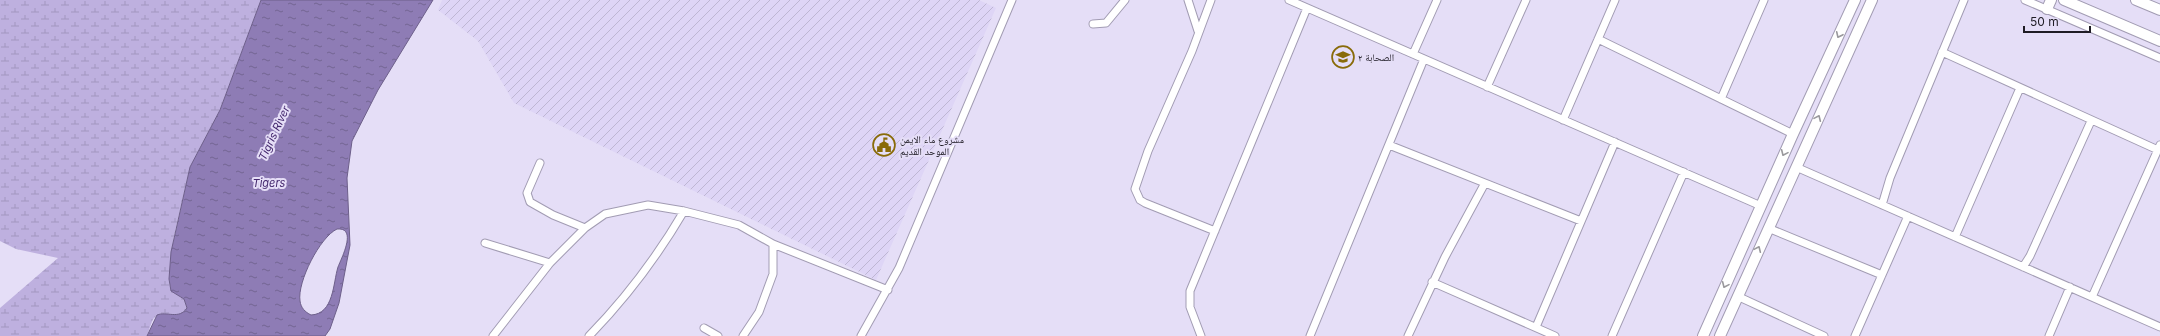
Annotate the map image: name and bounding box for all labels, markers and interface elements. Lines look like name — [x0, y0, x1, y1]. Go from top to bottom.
scale bar — [2024, 8, 2090, 34]
text: 50 m — [2030, 14, 2059, 29]
one-way arrow — [1836, 31, 1844, 39]
school or university icon: الصحابة ٢ — [1330, 44, 1356, 70]
place label: الصحابة ٢ — [1358, 51, 1394, 63]
water label: Tigris River — [255, 103, 293, 163]
one-way arrow — [1813, 115, 1821, 122]
public building icon: مشروع ماء الايمن الموحد القديم — [871, 132, 897, 158]
place label: مشروع ماء الايمن الموحد القديم — [900, 133, 964, 159]
one-way arrow — [1781, 149, 1789, 157]
water label: Tigers — [253, 176, 286, 190]
one-way arrow — [1754, 246, 1762, 253]
one-way arrow — [1722, 281, 1730, 288]

